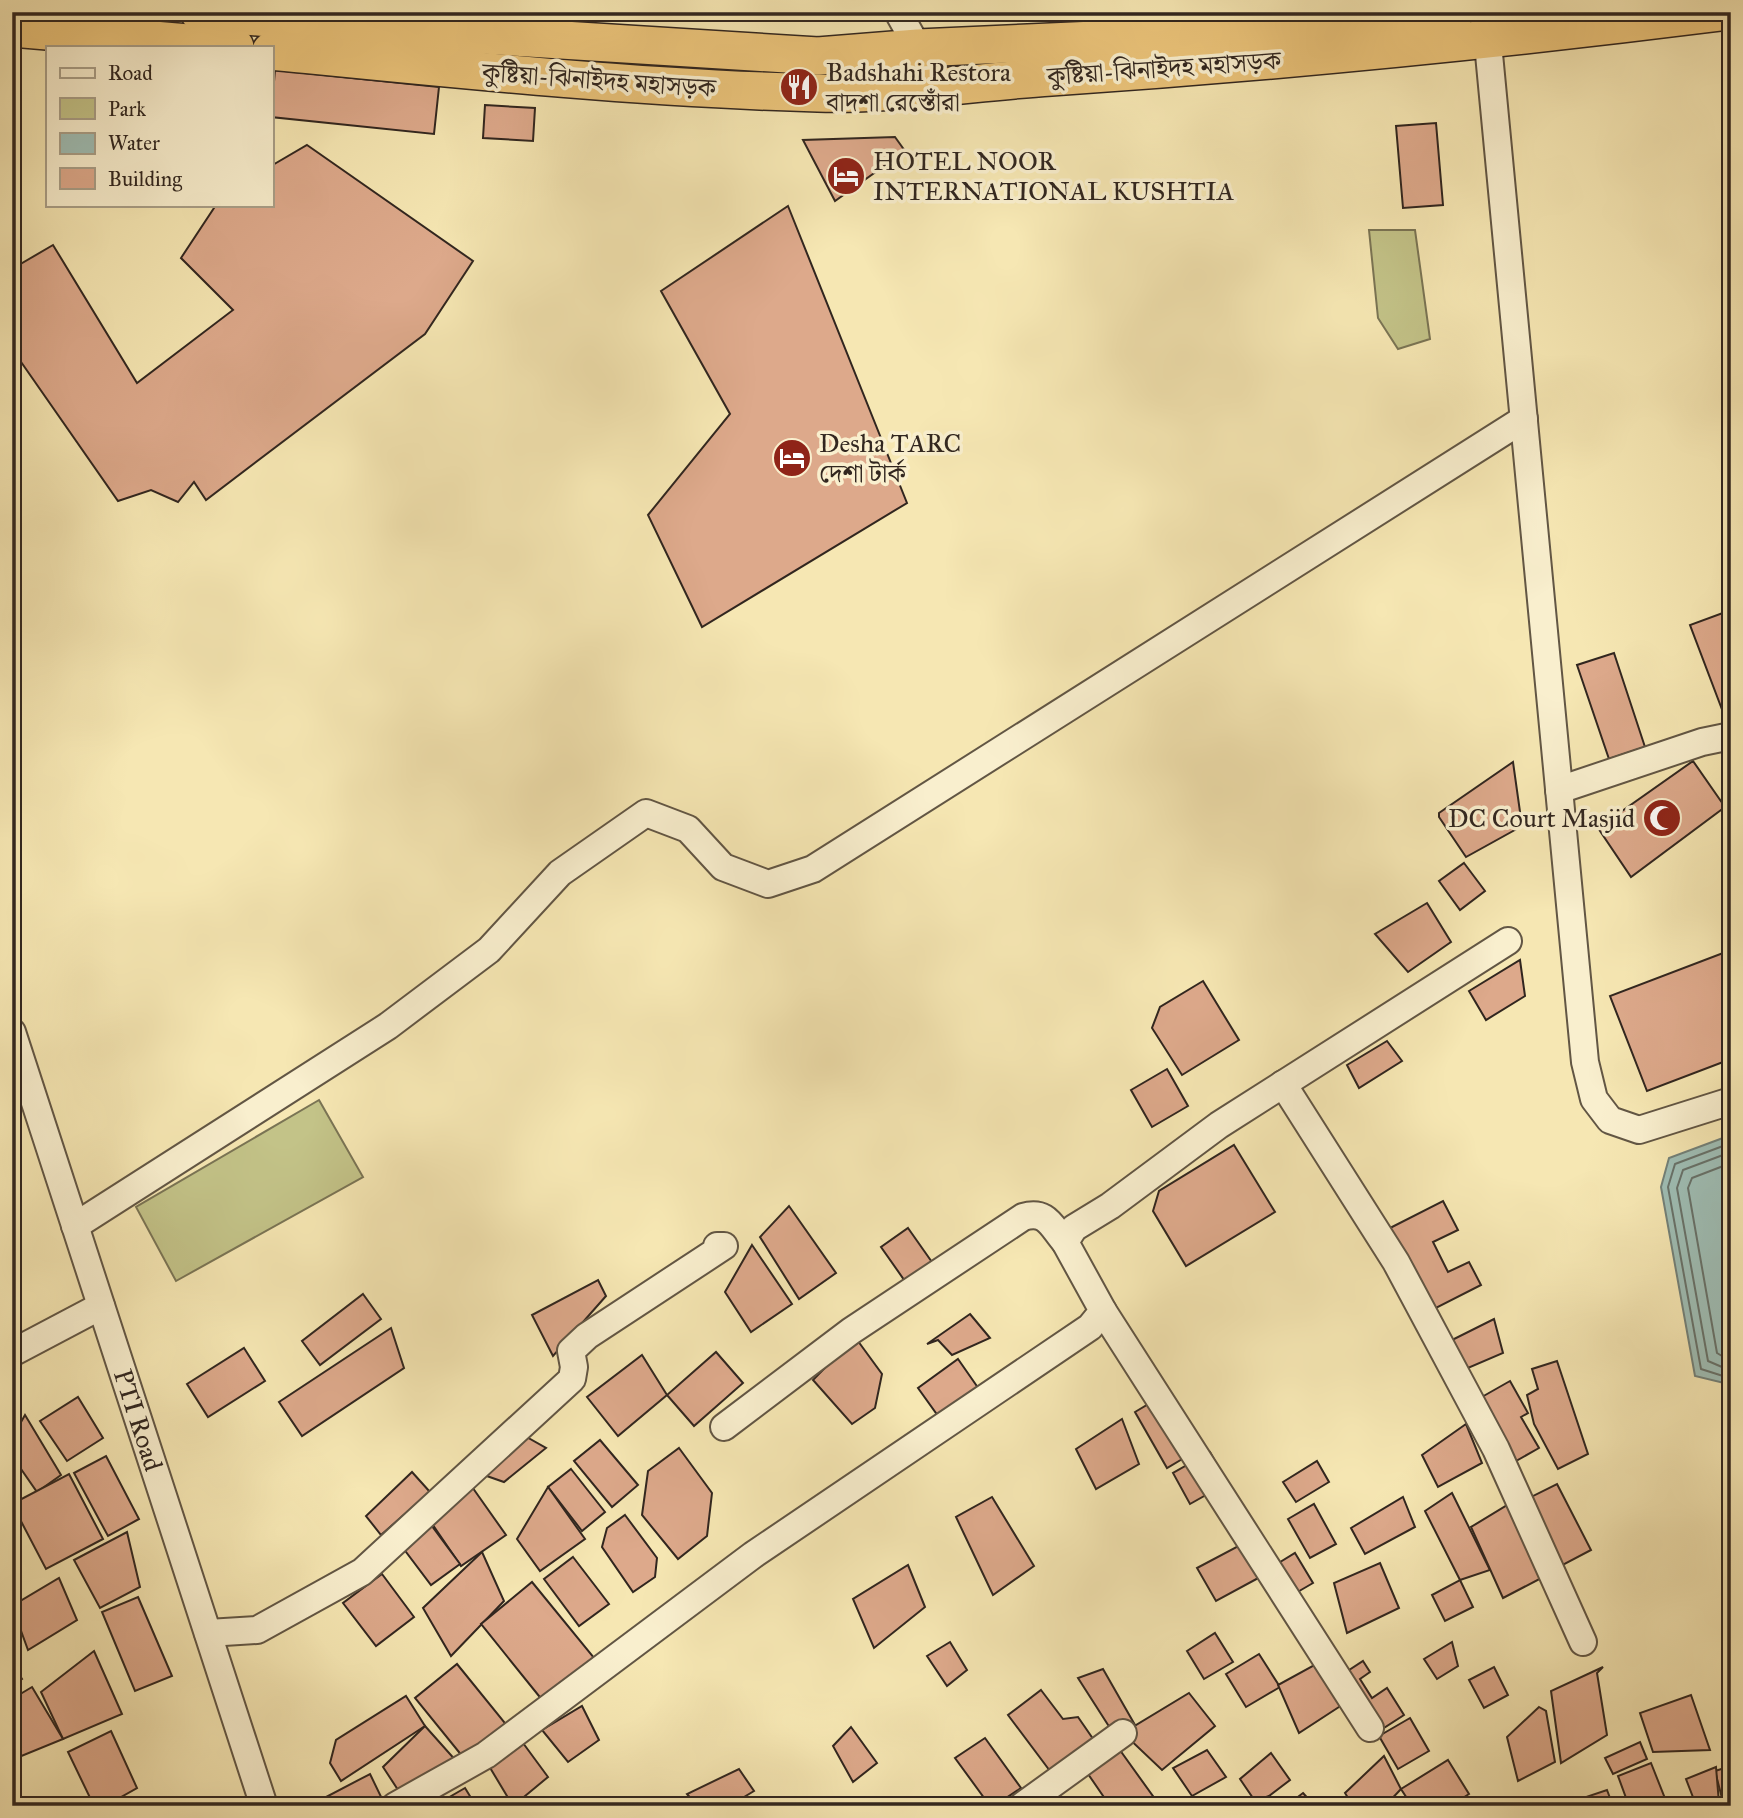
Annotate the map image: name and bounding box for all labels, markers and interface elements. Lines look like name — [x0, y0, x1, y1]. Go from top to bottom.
street label: কুষ্টিয়া-ঝিনাইদহ মহাসড়ক — [1045, 44, 1284, 92]
legend — [46, 46, 273, 206]
street label: কুষ্টিয়া-ঝিনাইদহ মহাসড়ক — [480, 56, 719, 104]
place label: Badshahi Restora বাদশা রেস্তোঁরা — [825, 56, 1011, 118]
text: Road — [108, 60, 153, 86]
restaurant icon: Badshahi Restora বাদশা রেস্তোঁরা — [778, 66, 820, 108]
text: Park — [108, 96, 146, 122]
text: Water — [108, 130, 160, 156]
place label: HOTEL NOOR INTERNATIONAL KUSHTIA — [873, 145, 1235, 207]
hotel icon: HOTEL NOOR INTERNATIONAL KUSHTIA — [825, 155, 867, 197]
text: Building — [108, 166, 182, 192]
place label: Desha TARC দেশা টার্ক — [819, 427, 961, 489]
hotel icon: Desha TARC দেশা টার্ক — [771, 437, 813, 479]
mosque icon: DC Court Masjid — [1641, 797, 1683, 839]
place label: DC Court Masjid — [1448, 802, 1635, 834]
street label: PTI Road — [107, 1365, 170, 1475]

